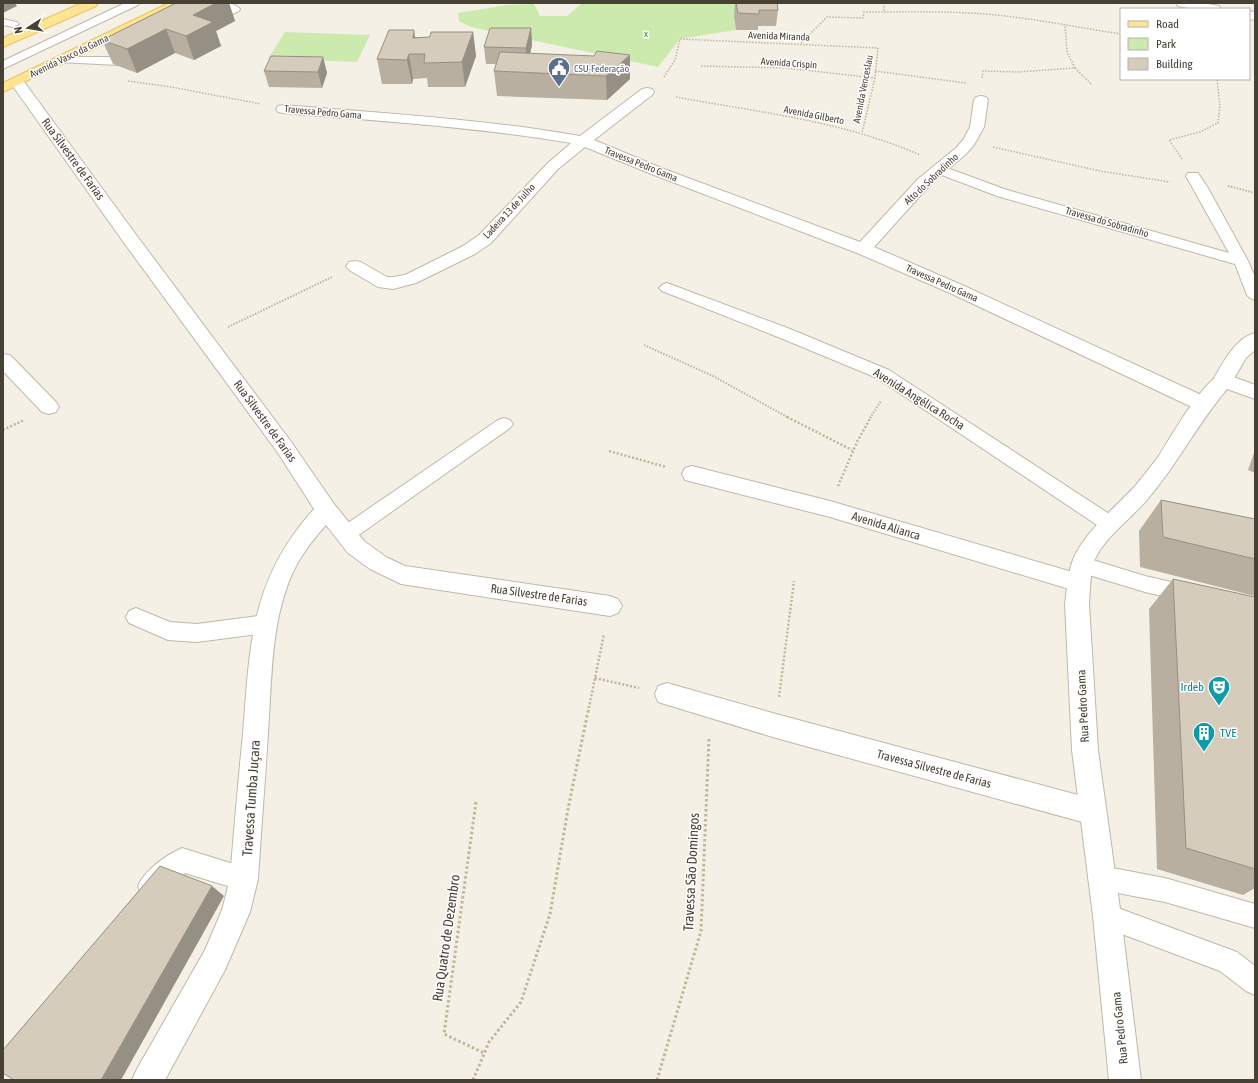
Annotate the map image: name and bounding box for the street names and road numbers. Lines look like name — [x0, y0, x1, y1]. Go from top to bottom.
street label: Avenida Miranda — [748, 29, 811, 43]
street label: Avenida Vasco da Gama — [28, 32, 111, 80]
street label: Avenida Venceslau — [851, 54, 875, 124]
street label: Avenida Crispin — [760, 56, 818, 70]
street label: Travessa Pedro Gama — [284, 103, 363, 121]
street label: Avenida Gilberto — [783, 104, 845, 126]
street label: Rua Silvestre de Farias — [39, 115, 107, 203]
street label: Travessa Pedro Gama — [603, 144, 679, 184]
street label: Alto do Sobradinho — [902, 151, 960, 207]
street label: Ladeira 13 de Julho — [481, 181, 537, 241]
street label: Travessa do Sobradinho — [1064, 205, 1150, 239]
street label: Travessa Pedro Gama — [904, 262, 980, 304]
street label: Avenida Angélica Rocha — [871, 365, 967, 433]
street label: Rua Silvestre de Farias — [231, 377, 299, 465]
street label: Avenida Alianca — [850, 509, 922, 543]
street label: Rua Silvestre de Farias — [490, 581, 588, 609]
street label: Rua Pedro Gama — [1074, 669, 1092, 743]
street label: Travessa Tumba Juçara — [239, 739, 263, 857]
street label: Travessa Silvestre de Farias — [875, 747, 993, 791]
street label: Travessa São Domingos — [680, 812, 702, 932]
street label: Rua Quatro de Dezembro — [429, 873, 463, 1003]
street label: Rua Pedro Gama — [1109, 991, 1131, 1065]

